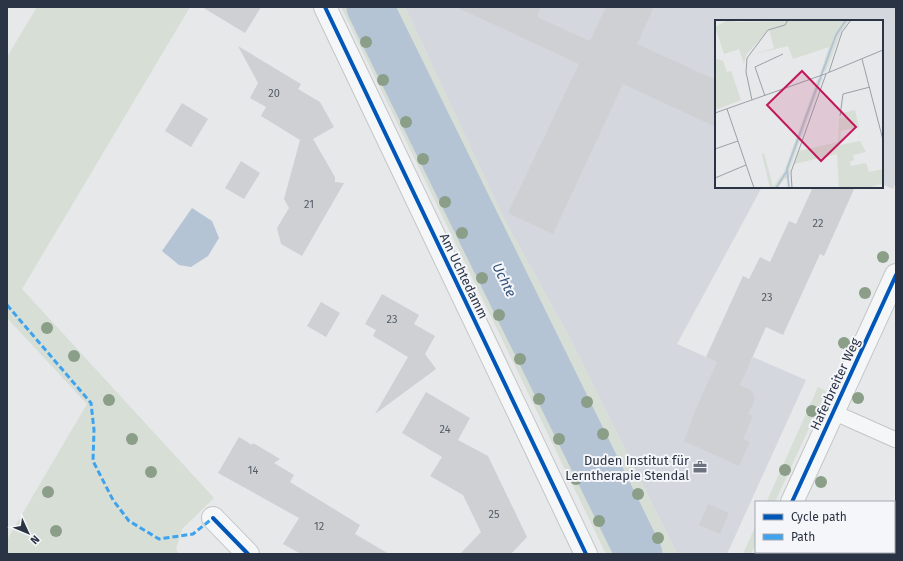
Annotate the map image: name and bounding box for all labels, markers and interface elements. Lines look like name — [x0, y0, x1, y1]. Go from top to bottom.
inset map — [715, 20, 883, 188]
house number: 20 — [268, 87, 280, 100]
house number: 21 — [304, 198, 314, 211]
house number: 22 — [813, 217, 823, 230]
street label: Am Uchtedamm — [437, 231, 491, 321]
water label: Uchte — [489, 260, 519, 300]
house number: 23 — [762, 291, 772, 304]
house number: 23 — [387, 313, 397, 326]
street label: Haferbreiter Weg — [807, 335, 863, 432]
house number: 24 — [440, 423, 451, 436]
place label: Duden Institut für Lerntherapie Stendal — [565, 453, 689, 483]
office icon: Duden Institut für Lerntherapie Stendal — [692, 459, 708, 475]
house number: 14 — [248, 464, 258, 477]
legend — [755, 501, 895, 553]
house number: 25 — [489, 508, 500, 521]
text: Cycle path — [791, 510, 847, 524]
north arrow — [8, 513, 48, 553]
house number: 12 — [314, 520, 324, 533]
text: Path — [791, 530, 815, 544]
text: N — [28, 532, 42, 547]

